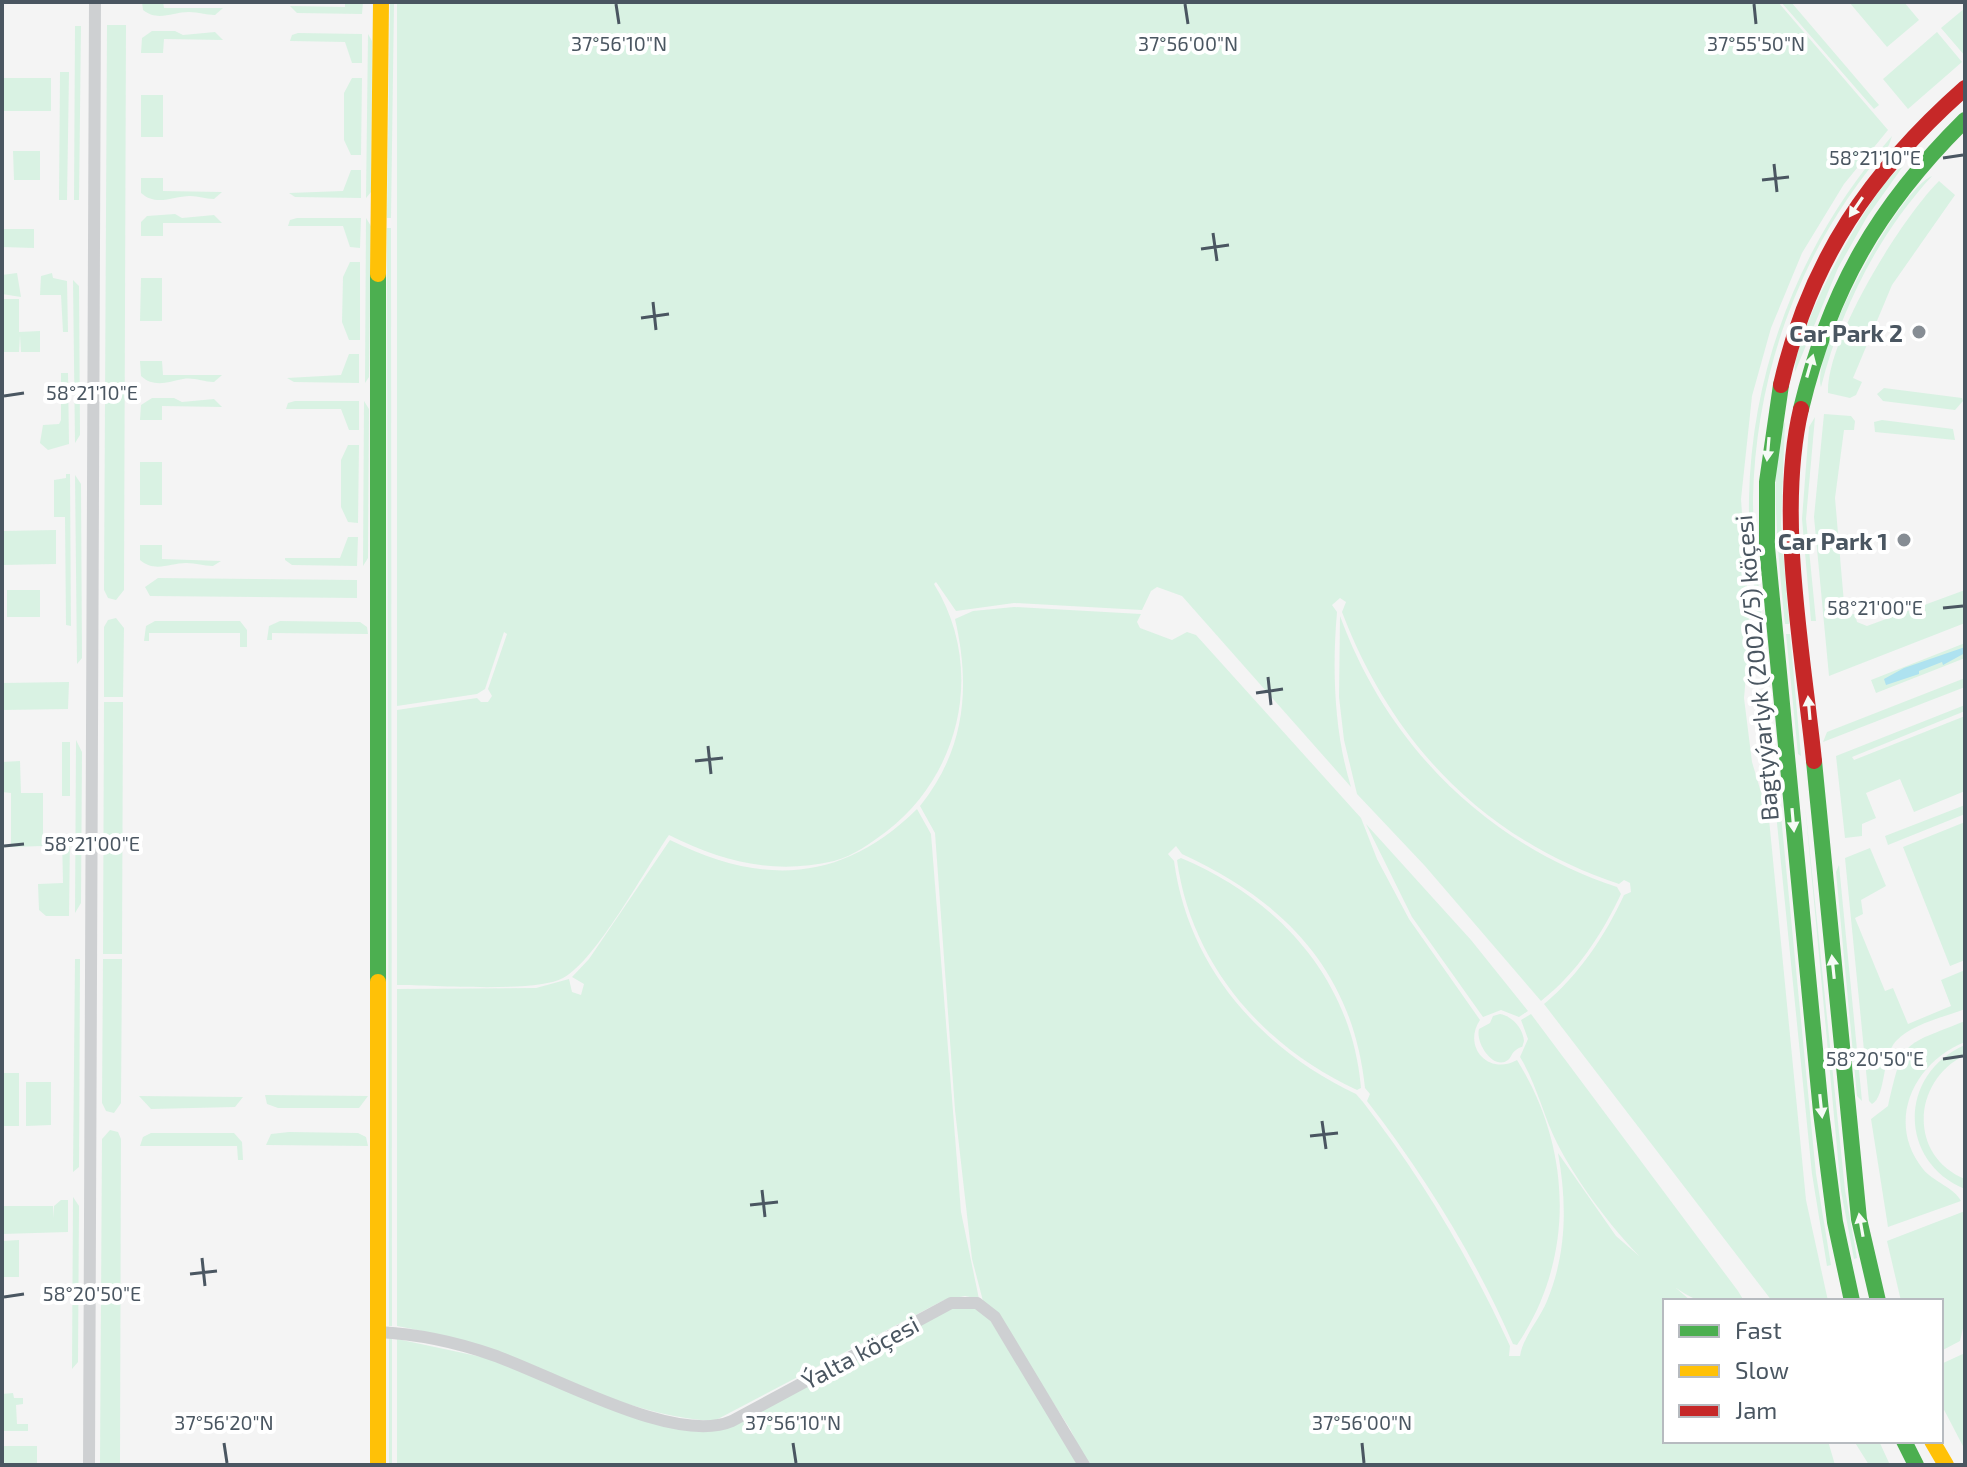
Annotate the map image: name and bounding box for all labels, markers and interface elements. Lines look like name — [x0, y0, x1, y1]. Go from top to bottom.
text: 37°56'10"N — [571, 31, 667, 55]
text: 37°56'00"N — [1138, 31, 1238, 55]
text: 37°55'50"N — [1707, 31, 1805, 55]
text: 58°21'10"E — [1829, 145, 1921, 169]
one-way arrow — [1849, 197, 1864, 218]
place label: Car Park 2 — [1789, 318, 1903, 347]
marker: Car Park 2 — [1910, 323, 1928, 341]
one-way arrow — [1805, 354, 1817, 379]
text: 58°21'10"E — [46, 380, 138, 404]
one-way arrow — [1762, 437, 1775, 462]
street label: Bagtyýarlyk (2002/5) köçesi — [1728, 514, 1785, 822]
place label: Car Park 1 — [1778, 526, 1888, 555]
marker: Car Park 1 — [1895, 531, 1913, 549]
text: 58°21'00"E — [1827, 595, 1923, 619]
one-way arrow — [1802, 695, 1815, 720]
one-way arrow — [1787, 808, 1800, 833]
text: 58°21'00"E — [44, 831, 140, 855]
one-way arrow — [1827, 954, 1840, 979]
text: 58°20'50"E — [1826, 1046, 1924, 1070]
one-way arrow — [1814, 1094, 1827, 1119]
one-way arrow — [1854, 1212, 1866, 1237]
text: 58°20'50"E — [43, 1281, 141, 1305]
legend — [1663, 1299, 1943, 1443]
street label: Ýalta köçesi — [797, 1309, 924, 1396]
text: Fast — [1735, 1315, 1782, 1344]
text: Slow — [1735, 1355, 1789, 1384]
text: Jam — [1735, 1395, 1777, 1424]
text: 37°56'20"N — [174, 1410, 274, 1434]
text: 37°56'10"N — [745, 1410, 841, 1434]
text: 37°56'00"N — [1312, 1410, 1412, 1434]

